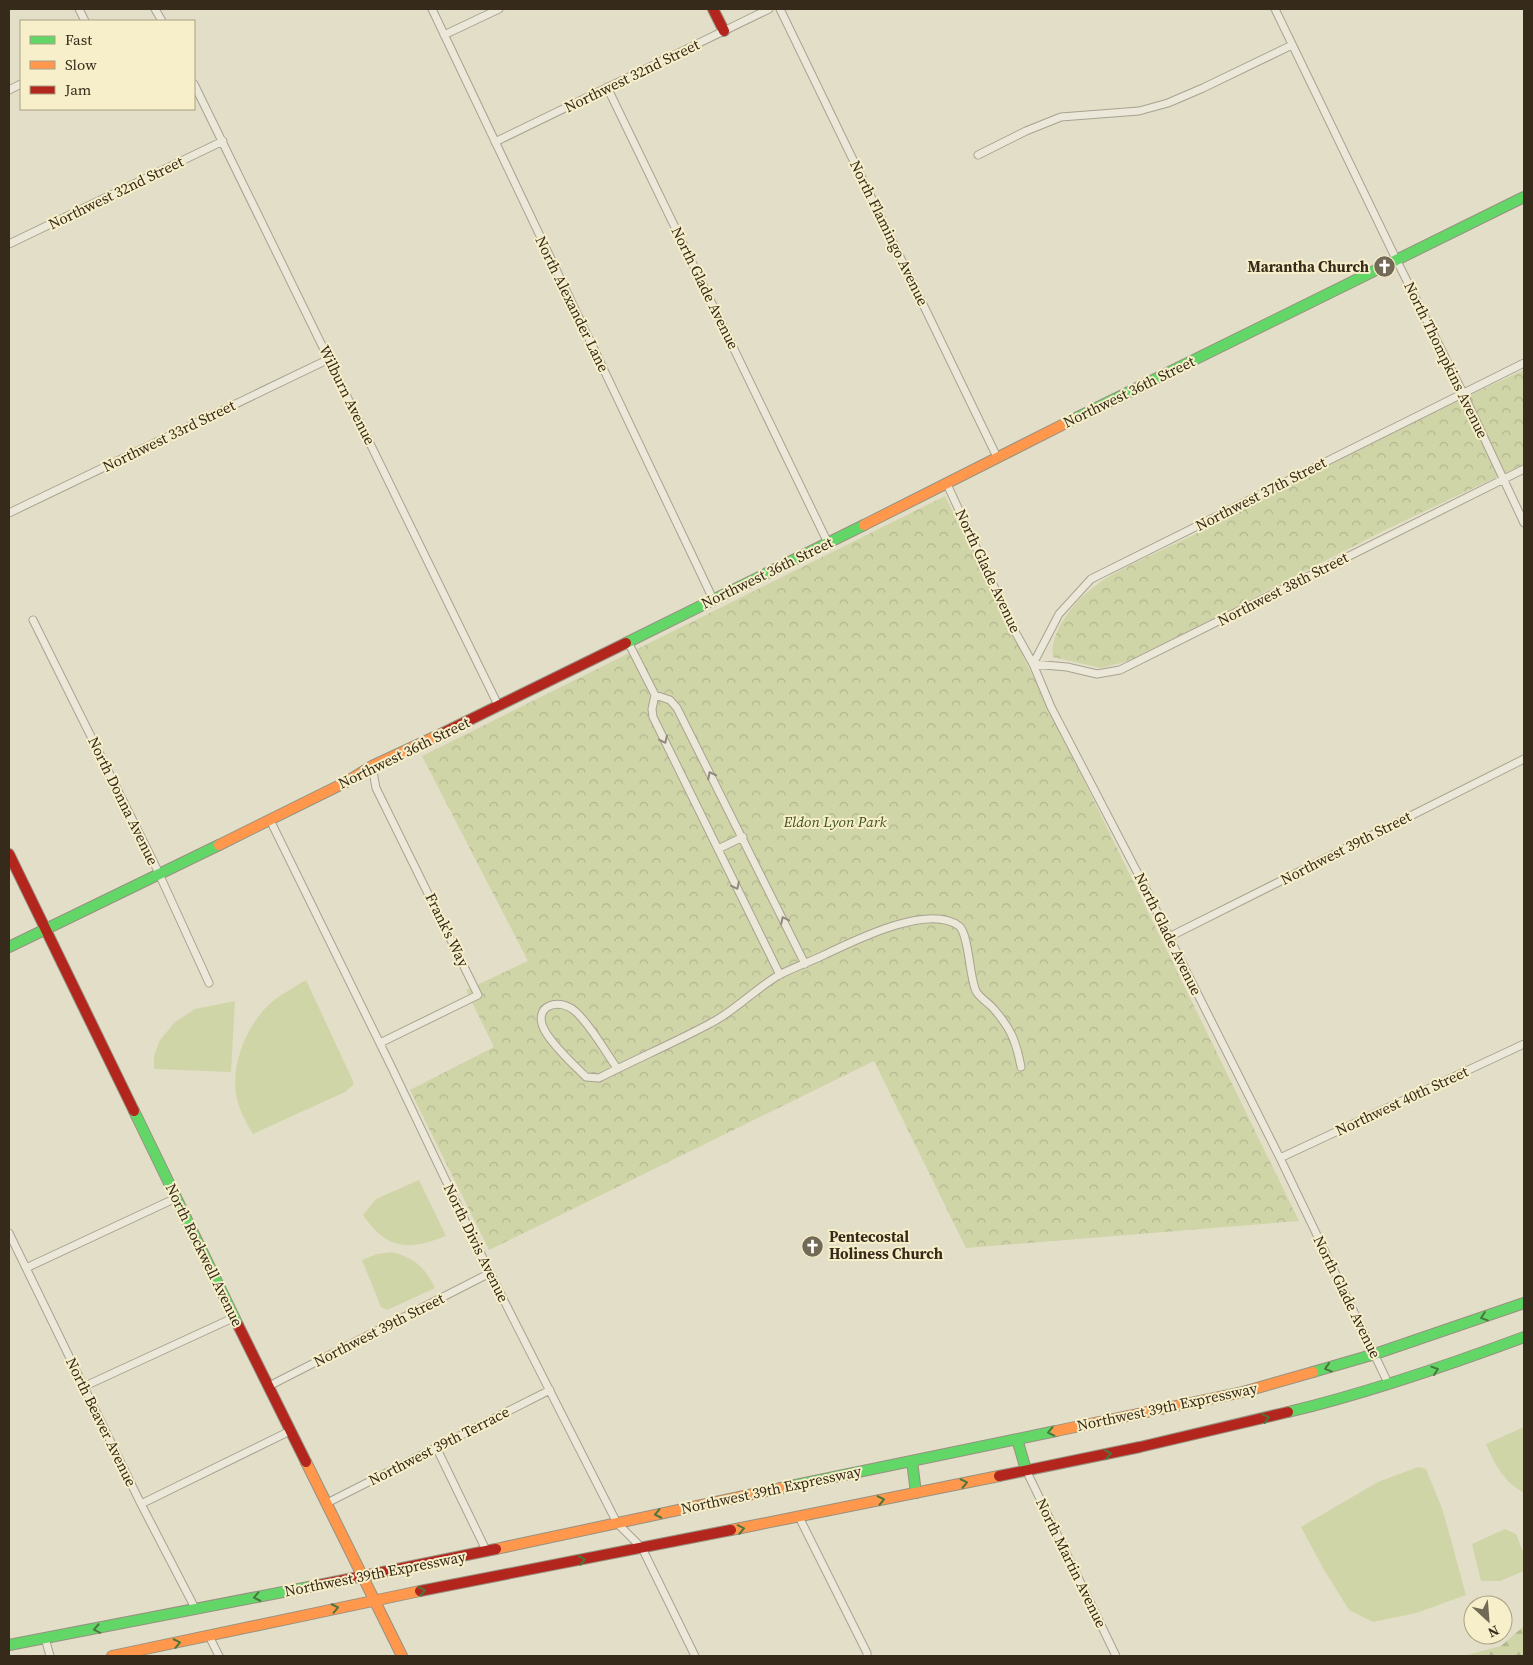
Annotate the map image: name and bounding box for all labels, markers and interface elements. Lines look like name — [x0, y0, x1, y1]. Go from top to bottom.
legend — [20, 20, 195, 110]
text: Fast — [65, 29, 92, 50]
street label: Northwest 32nd Street — [561, 34, 703, 117]
text: Slow — [65, 54, 97, 75]
text: Jam — [64, 79, 92, 100]
street label: Northwest 32nd Street — [45, 151, 187, 234]
street label: North Flamingo Avenue — [845, 157, 934, 309]
street label: North Glade Avenue — [667, 223, 744, 353]
street label: North Alexander Lane — [530, 232, 615, 376]
church icon: Marantha Church — [1373, 255, 1397, 279]
place label: Marantha Church — [1248, 256, 1369, 277]
street label: North Thompkins Avenue — [1399, 278, 1494, 442]
street label: Wilburn Avenue — [314, 341, 381, 448]
street label: Northwest 36th Street — [1059, 350, 1198, 433]
street label: Northwest 33rd Street — [99, 394, 239, 477]
street label: Northwest 37th Street — [1192, 451, 1330, 536]
street label: North Glade Avenue — [951, 506, 1026, 636]
street label: Northwest 36th Street — [697, 531, 836, 614]
street label: Northwest 38th Street — [1214, 546, 1352, 631]
street label: Northwest 36th Street — [334, 711, 473, 794]
street label: North Donna Avenue — [83, 733, 164, 869]
one-way arrow — [658, 735, 669, 744]
one-way arrow — [707, 771, 717, 780]
street label: Northwest 39th Street — [1277, 805, 1415, 890]
park label: Eldon Lyon Park — [782, 811, 888, 832]
street label: North Glade Avenue — [1130, 869, 1207, 999]
one-way arrow — [730, 881, 740, 890]
street label: Frank's Way — [421, 889, 475, 971]
one-way arrow — [780, 916, 790, 925]
street label: Northwest 40th Street — [1332, 1061, 1472, 1140]
street label: North Rockwell Avenue — [161, 1180, 248, 1330]
street label: North Divis Avenue — [439, 1180, 514, 1306]
place label: Pentecostal Holiness Church — [829, 1226, 943, 1264]
street label: North Glade Avenue — [1309, 1232, 1386, 1362]
church icon: Pentecostal Holiness Church — [801, 1234, 825, 1258]
street label: Northwest 39th Street — [310, 1287, 448, 1372]
one-way arrow — [1480, 1312, 1488, 1322]
street label: North Beaver Avenue — [61, 1354, 142, 1490]
one-way arrow — [1324, 1363, 1333, 1373]
one-way arrow — [1430, 1366, 1439, 1376]
street label: Northwest 39th Expressway — [1075, 1377, 1259, 1436]
street label: Northwest 39th Terrace — [365, 1401, 513, 1490]
one-way arrow — [1262, 1414, 1270, 1424]
one-way arrow — [1046, 1427, 1055, 1437]
one-way arrow — [1103, 1449, 1112, 1459]
street label: Northwest 39th Expressway — [679, 1460, 863, 1519]
one-way arrow — [959, 1478, 968, 1488]
street label: North Martin Avenue — [1031, 1494, 1112, 1631]
one-way arrow — [877, 1495, 886, 1506]
one-way arrow — [654, 1508, 663, 1519]
one-way arrow — [737, 1524, 746, 1534]
street label: Northwest 39th Expressway — [283, 1546, 467, 1601]
one-way arrow — [577, 1555, 586, 1566]
one-way arrow — [418, 1586, 427, 1596]
one-way arrow — [252, 1592, 261, 1602]
north arrow — [1463, 1595, 1513, 1645]
one-way arrow — [331, 1604, 340, 1614]
text: N — [1485, 1620, 1503, 1643]
one-way arrow — [93, 1623, 102, 1633]
one-way arrow — [172, 1638, 181, 1649]

